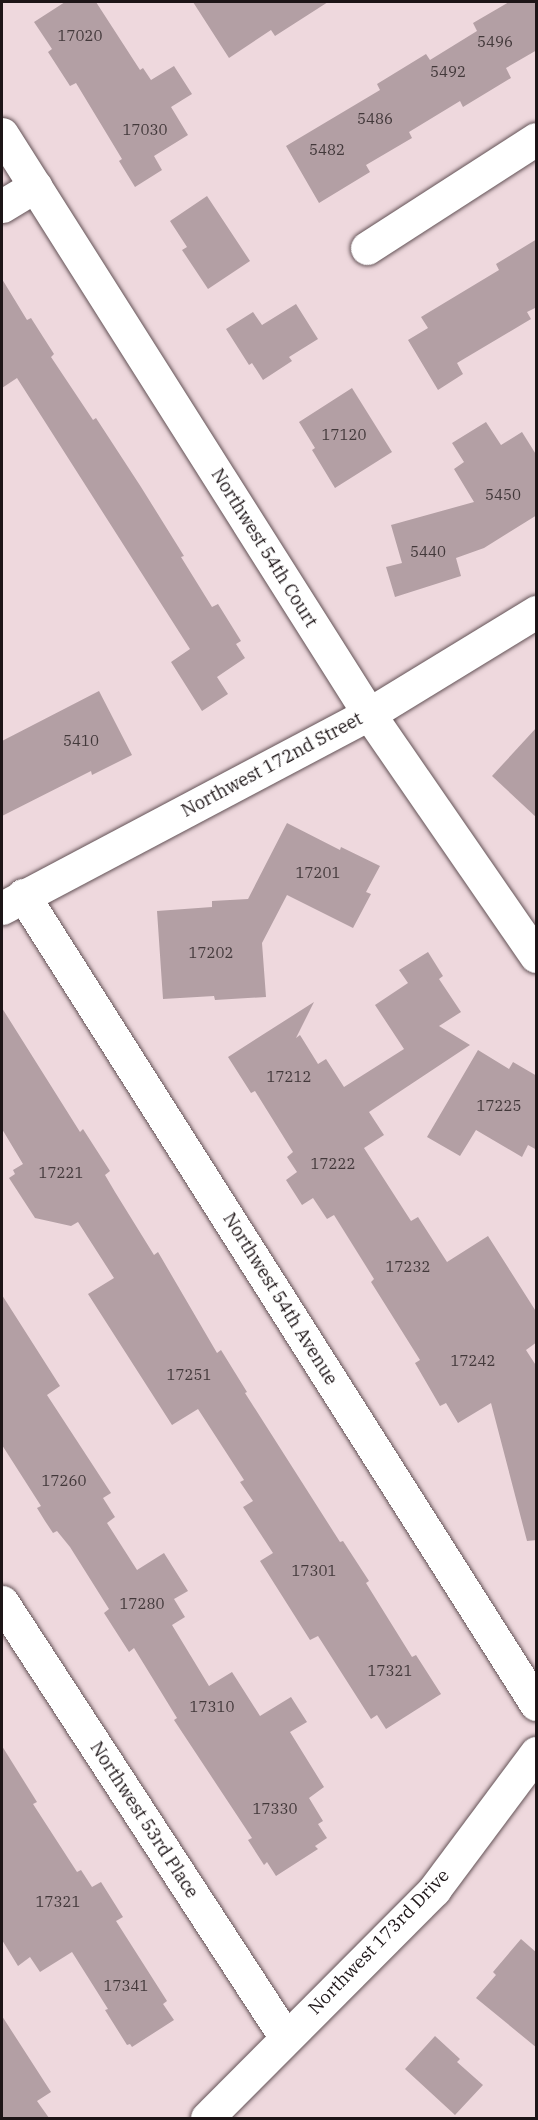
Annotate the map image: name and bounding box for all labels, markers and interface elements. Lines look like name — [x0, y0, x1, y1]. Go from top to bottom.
house number: 17020 — [58, 27, 102, 45]
house number: 5496 — [477, 33, 513, 51]
house number: 5492 — [430, 63, 466, 81]
house number: 5486 — [357, 110, 393, 128]
house number: 17030 — [123, 121, 167, 139]
house number: 5482 — [309, 141, 345, 159]
house number: 17120 — [322, 426, 366, 444]
street label: Northwest 54th Court — [206, 465, 322, 631]
house number: 5450 — [485, 486, 521, 504]
house number: 5440 — [410, 543, 446, 561]
street label: Northwest 172nd Street — [178, 708, 366, 822]
house number: 5410 — [63, 732, 99, 750]
house number: 17201 — [296, 864, 340, 882]
house number: 17202 — [189, 944, 233, 962]
house number: 17212 — [267, 1068, 311, 1086]
house number: 17225 — [477, 1097, 521, 1115]
house number: 17222 — [311, 1155, 355, 1173]
house number: 17221 — [39, 1164, 83, 1182]
street label: Northwest 54th Avenue — [218, 1209, 342, 1389]
house number: 17232 — [386, 1258, 430, 1276]
house number: 17242 — [451, 1352, 495, 1370]
house number: 17251 — [167, 1366, 211, 1384]
house number: 17260 — [42, 1472, 86, 1490]
house number: 17301 — [292, 1562, 336, 1580]
house number: 17280 — [120, 1595, 164, 1613]
house number: 17321 — [368, 1662, 412, 1680]
house number: 17310 — [190, 1698, 234, 1716]
street label: Northwest 53rd Place — [85, 1738, 203, 1902]
house number: 17330 — [253, 1800, 297, 1818]
street label: Northwest 173rd Drive — [304, 1865, 454, 2019]
house number: 17321 — [36, 1893, 80, 1911]
house number: 17341 — [104, 1977, 148, 1995]

